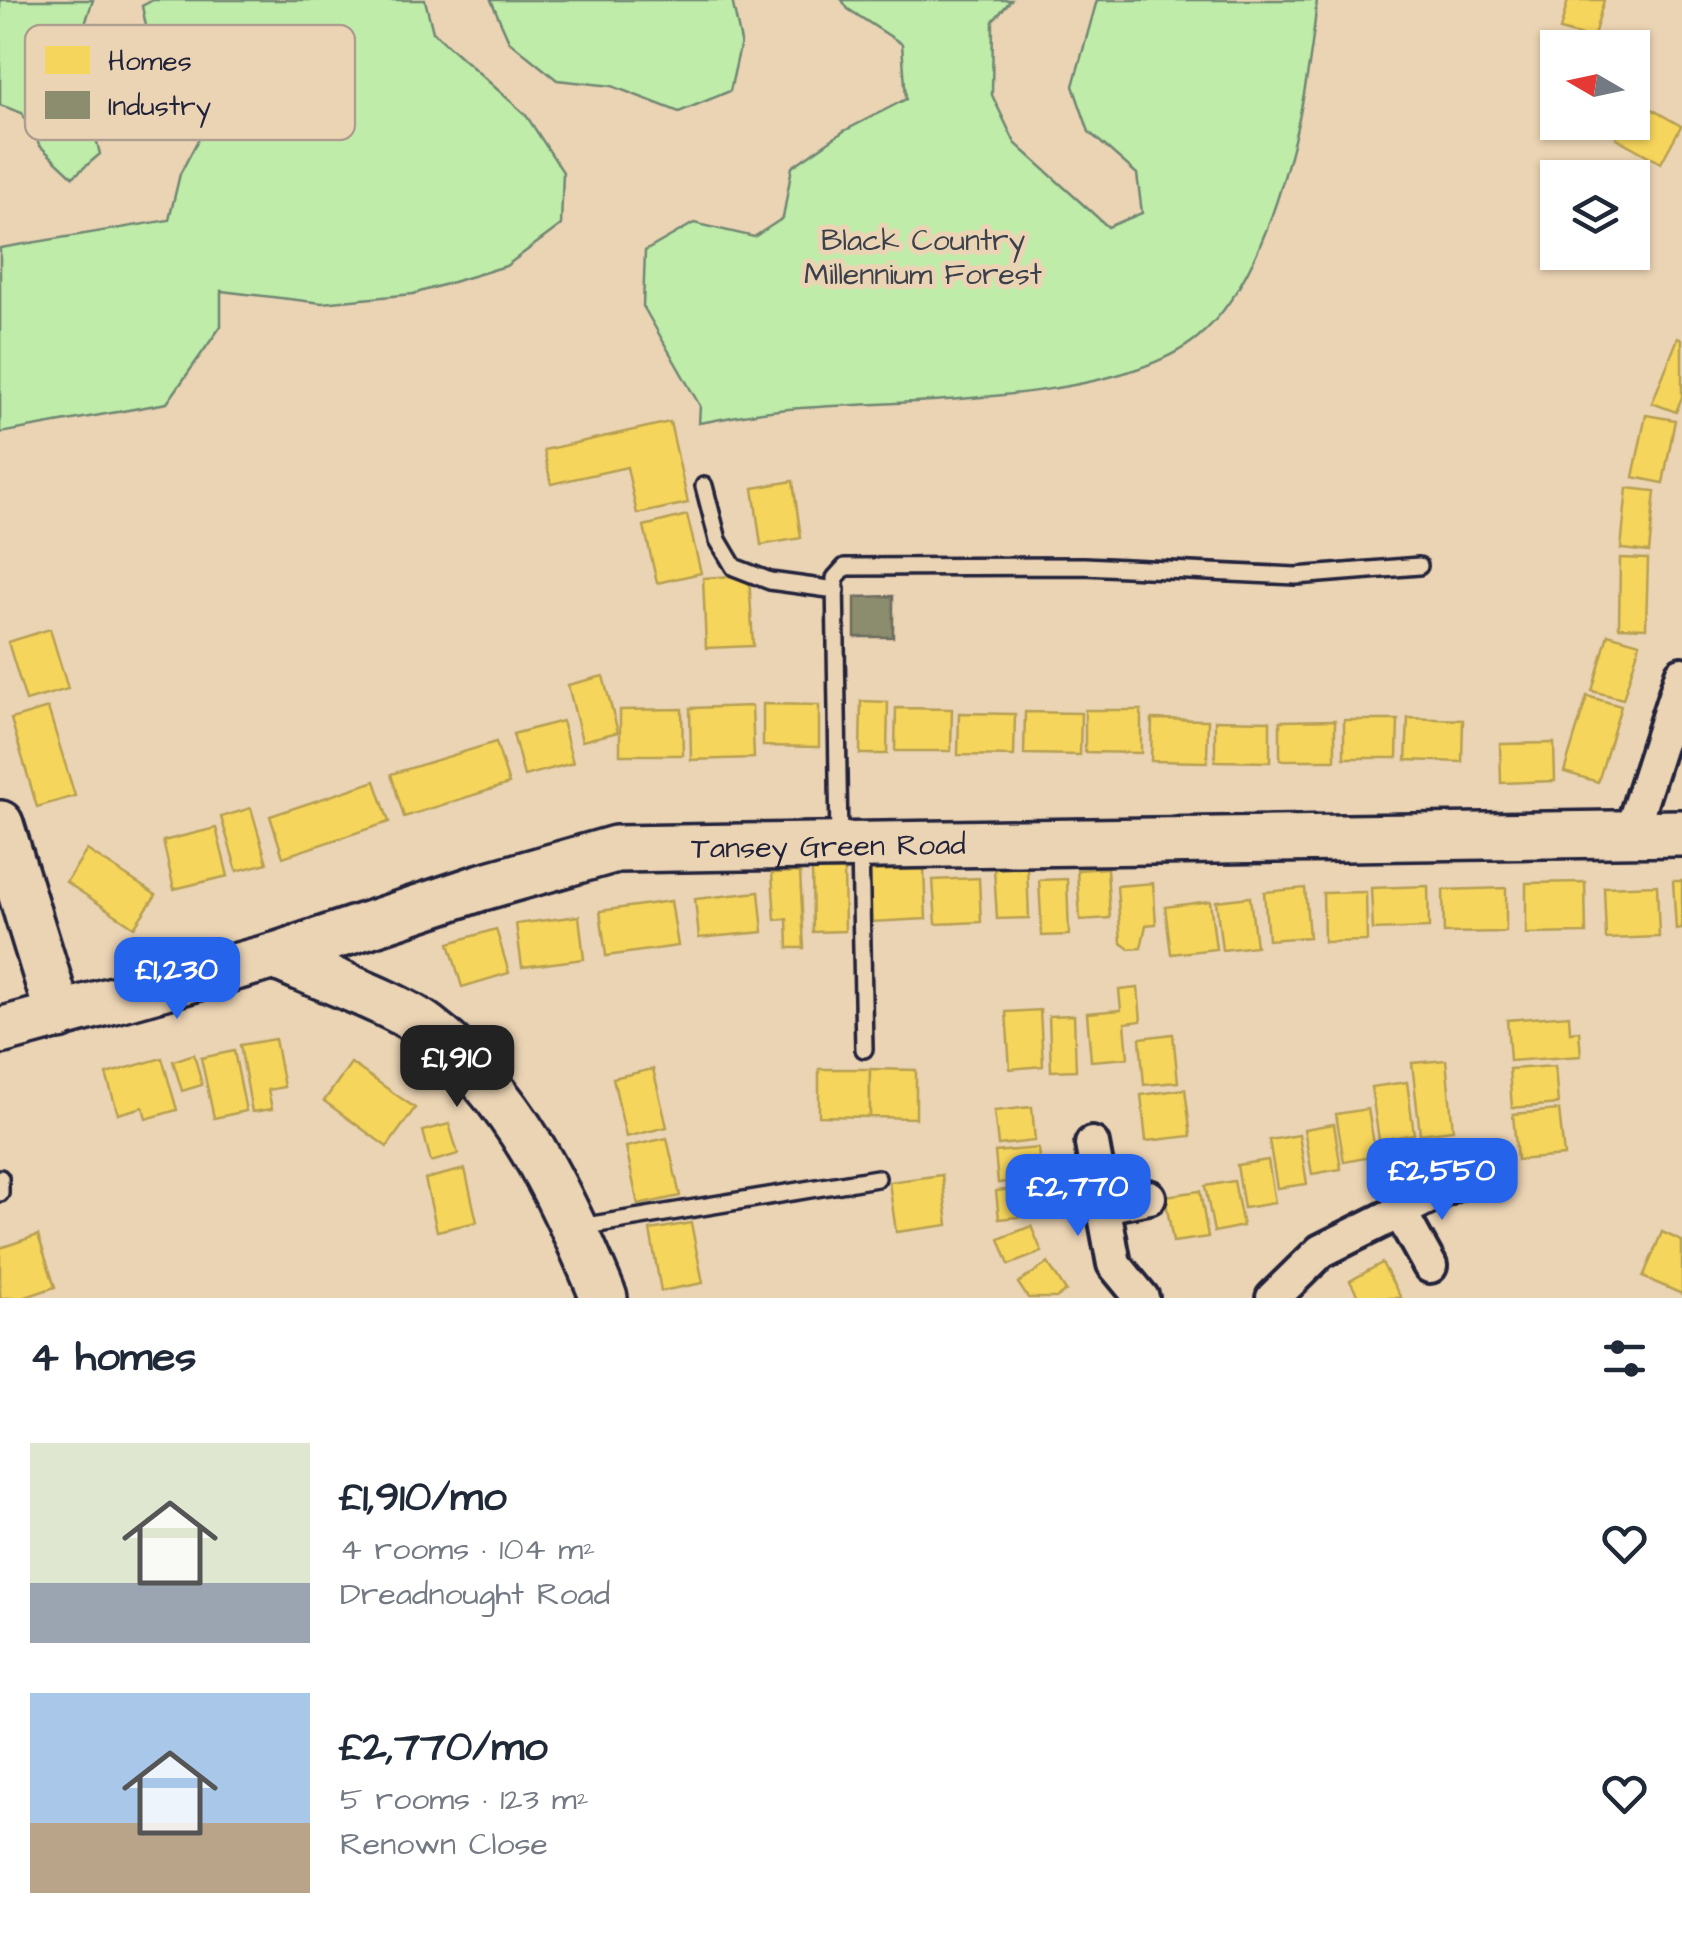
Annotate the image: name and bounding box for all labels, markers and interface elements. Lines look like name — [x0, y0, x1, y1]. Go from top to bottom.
legend — [25, 25, 355, 140]
north arrow — [1540, 30, 1650, 140]
map controls — [1540, 30, 1650, 270]
text: Homes — [108, 42, 192, 81]
text: Industry — [108, 87, 211, 128]
button: layers — [1540, 160, 1650, 270]
park label: Black Country Millennium Forest — [804, 220, 1042, 296]
street label: Tansey Green Road — [691, 824, 966, 870]
pin: £1,230 — [96, 937, 258, 1022]
text: £1,230 — [136, 947, 218, 992]
pin: £1,910 — [376, 1025, 538, 1110]
text: £1,910 — [422, 1035, 492, 1080]
pin: £2,550 — [1361, 1138, 1523, 1223]
text: £2,550 — [1389, 1148, 1495, 1193]
pin: £2,770 — [997, 1154, 1159, 1239]
text: £2,770 — [1028, 1164, 1128, 1209]
text: 4 homes — [30, 1329, 196, 1387]
icon: filters — [1597, 1331, 1652, 1386]
text: £1,910/mo — [340, 1469, 507, 1527]
icon: home — [110, 1483, 230, 1603]
icon: heart — [1597, 1516, 1652, 1571]
text: 4 rooms · 104 m² — [340, 1527, 595, 1572]
text: Dreadnought Road — [340, 1572, 610, 1617]
text: £2,770/mo — [340, 1719, 548, 1777]
icon: home — [110, 1733, 230, 1853]
icon: heart — [1597, 1766, 1652, 1821]
text: 5 rooms · 123 m² — [340, 1777, 589, 1822]
text: Renown Close — [340, 1822, 548, 1867]

